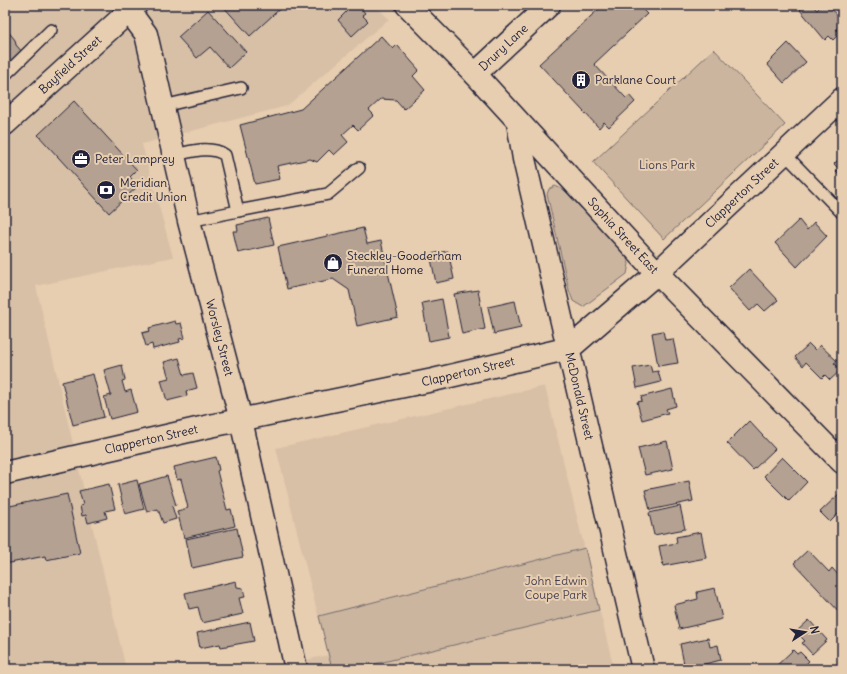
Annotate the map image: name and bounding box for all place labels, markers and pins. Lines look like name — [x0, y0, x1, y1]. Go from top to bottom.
building icon: Parklane Court — [570, 69, 592, 91]
place label: Parklane Court — [595, 72, 676, 87]
office icon: Peter Lamprey — [70, 148, 92, 170]
place label: Peter Lamprey — [95, 151, 175, 166]
place label: Meridian Credit Union — [120, 175, 187, 204]
bank icon: Meridian Credit Union — [95, 179, 117, 201]
place label: Steckley-Gooderham Funeral Home — [347, 248, 462, 277]
shop icon: Steckley-Gooderham Funeral Home — [322, 252, 344, 274]

